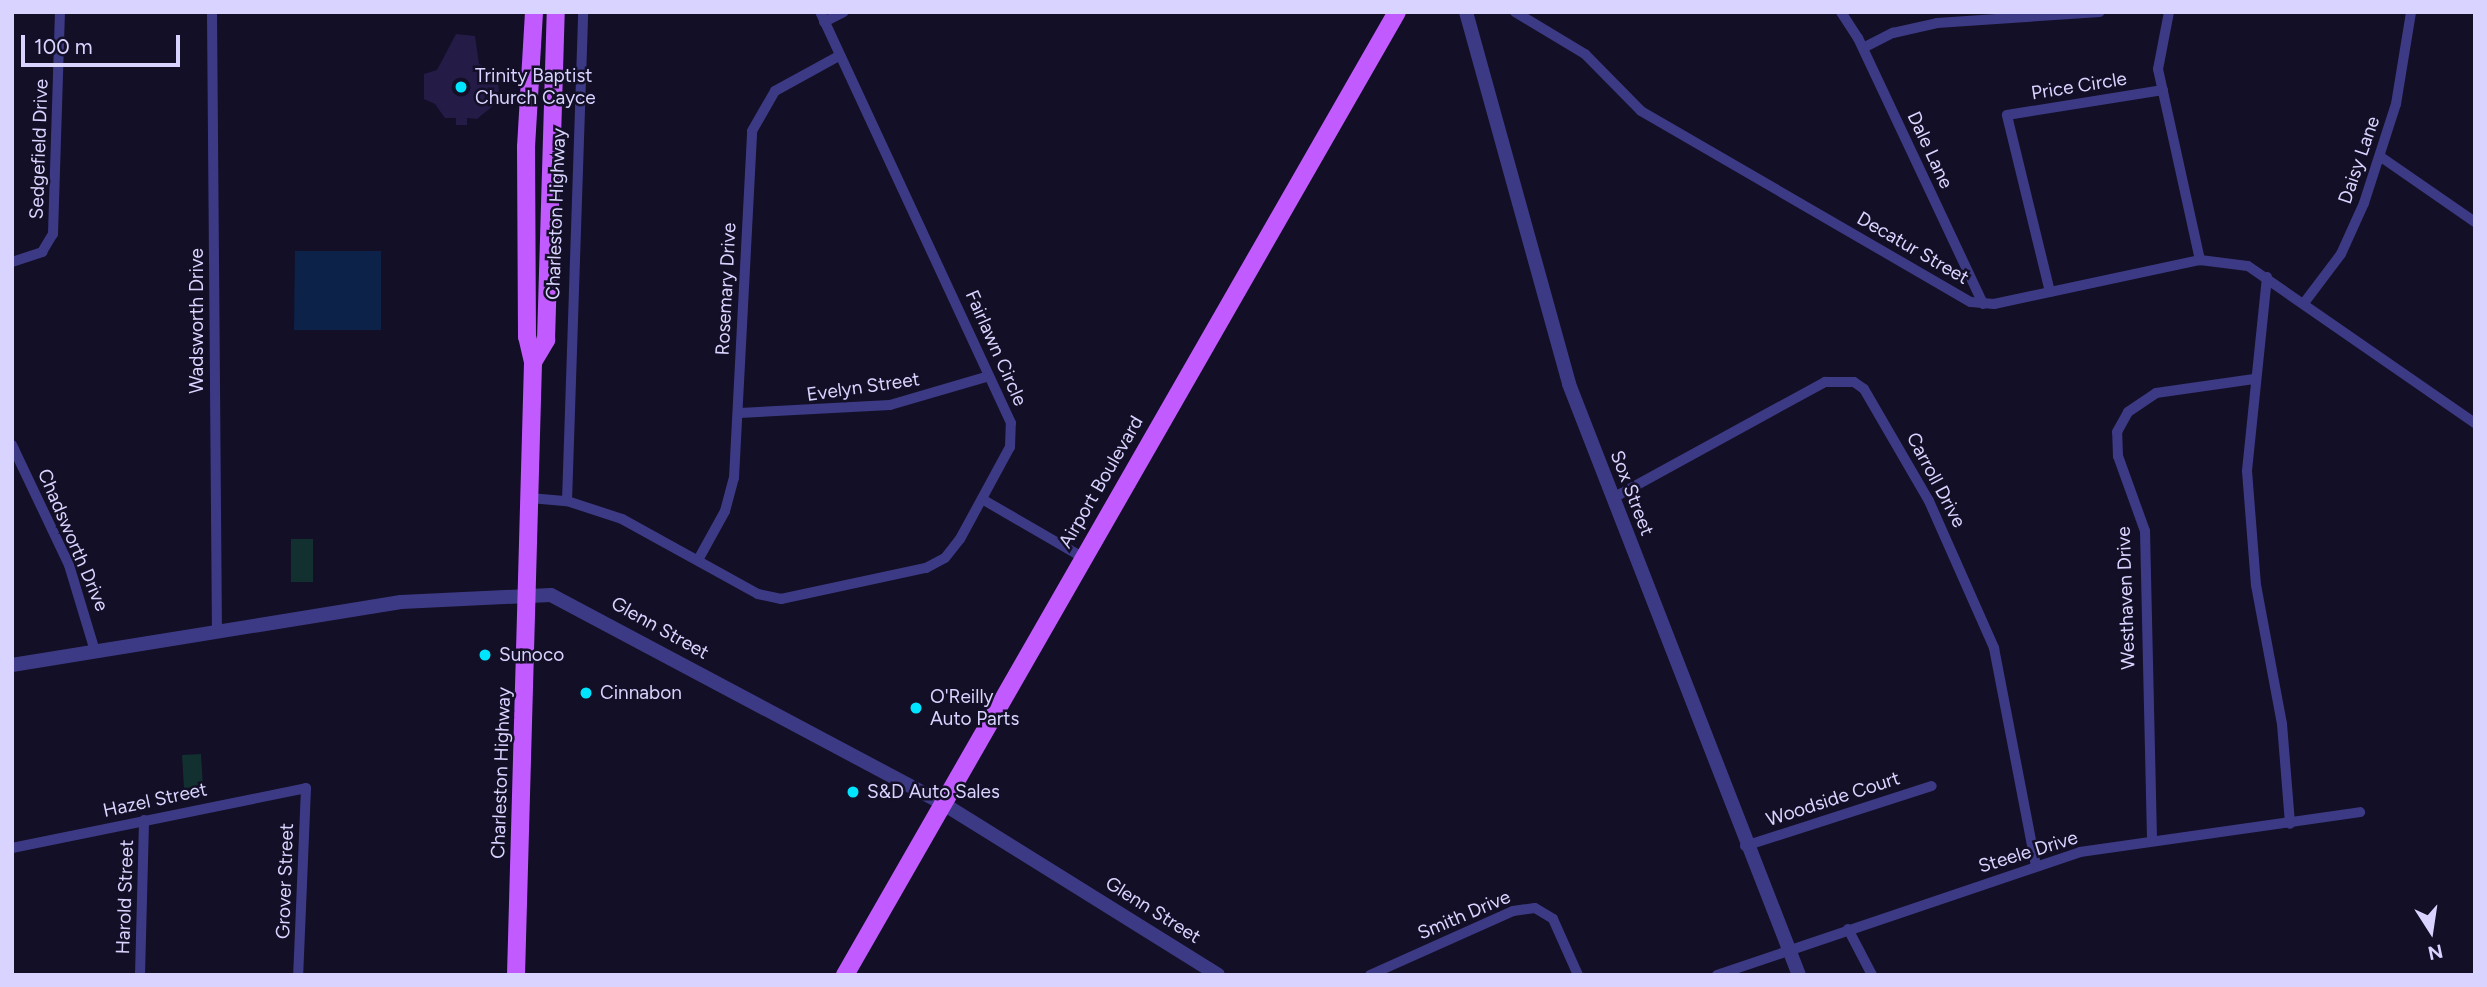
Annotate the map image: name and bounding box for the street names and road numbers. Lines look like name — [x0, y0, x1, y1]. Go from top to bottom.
street label: Price Circle — [2030, 67, 2128, 105]
street label: Sedgefield Drive — [25, 78, 53, 220]
street label: Dale Lane — [1902, 108, 1958, 192]
street label: Daisy Lane — [2333, 113, 2385, 207]
street label: Charleston Highway — [542, 128, 570, 300]
street label: Decatur Street — [1853, 207, 1973, 289]
street label: Rosemary Drive — [711, 222, 741, 356]
street label: Wadsworth Drive — [186, 248, 208, 394]
street label: Fairlawn Circle — [960, 287, 1032, 409]
street label: Evelyn Street — [805, 368, 921, 406]
street label: Airport Boulevard — [1054, 412, 1148, 552]
street label: Carroll Drive — [1901, 429, 1971, 531]
street label: Sox Street — [1605, 447, 1659, 539]
street label: Chadsworth Drive — [33, 465, 113, 615]
street label: Westhaven Drive — [2112, 526, 2140, 670]
street label: Glenn Street — [607, 592, 713, 664]
street label: Charleston Highway — [487, 687, 515, 859]
street label: Woodside Court — [1763, 767, 1903, 831]
street label: Hazel Street — [101, 778, 209, 822]
street label: Grover Street — [272, 823, 298, 939]
street label: Steele Drive — [1976, 826, 2080, 878]
street label: Harold Street — [112, 839, 138, 955]
street label: Glenn Street — [1101, 872, 1205, 948]
street label: Smith Drive — [1414, 885, 1514, 945]

